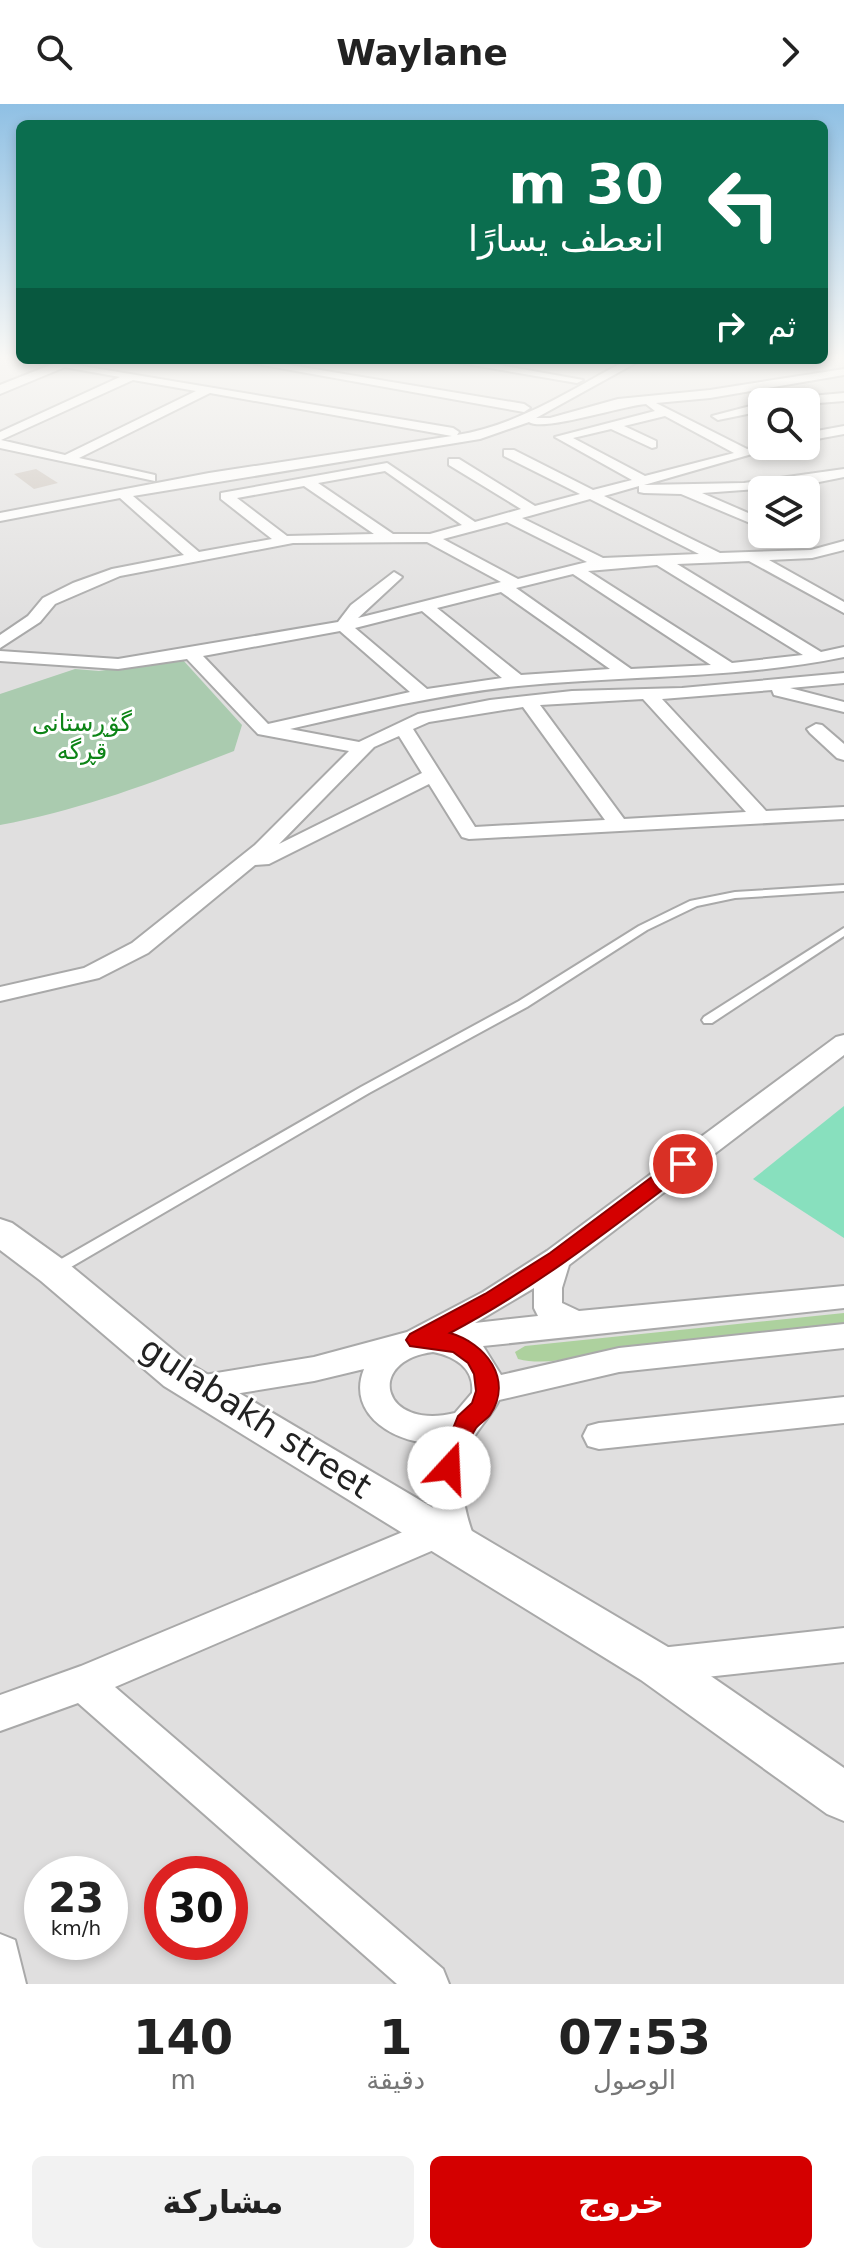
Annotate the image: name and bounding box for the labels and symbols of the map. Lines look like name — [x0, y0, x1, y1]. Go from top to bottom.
park label: گۆڕستانی قڕگە — [32, 709, 132, 765]
pin — [649, 1130, 717, 1198]
street label: gulabakh street — [133, 1327, 379, 1507]
position arrow — [407, 1426, 491, 1510]
speed limit sign: 30 — [144, 1856, 248, 1960]

